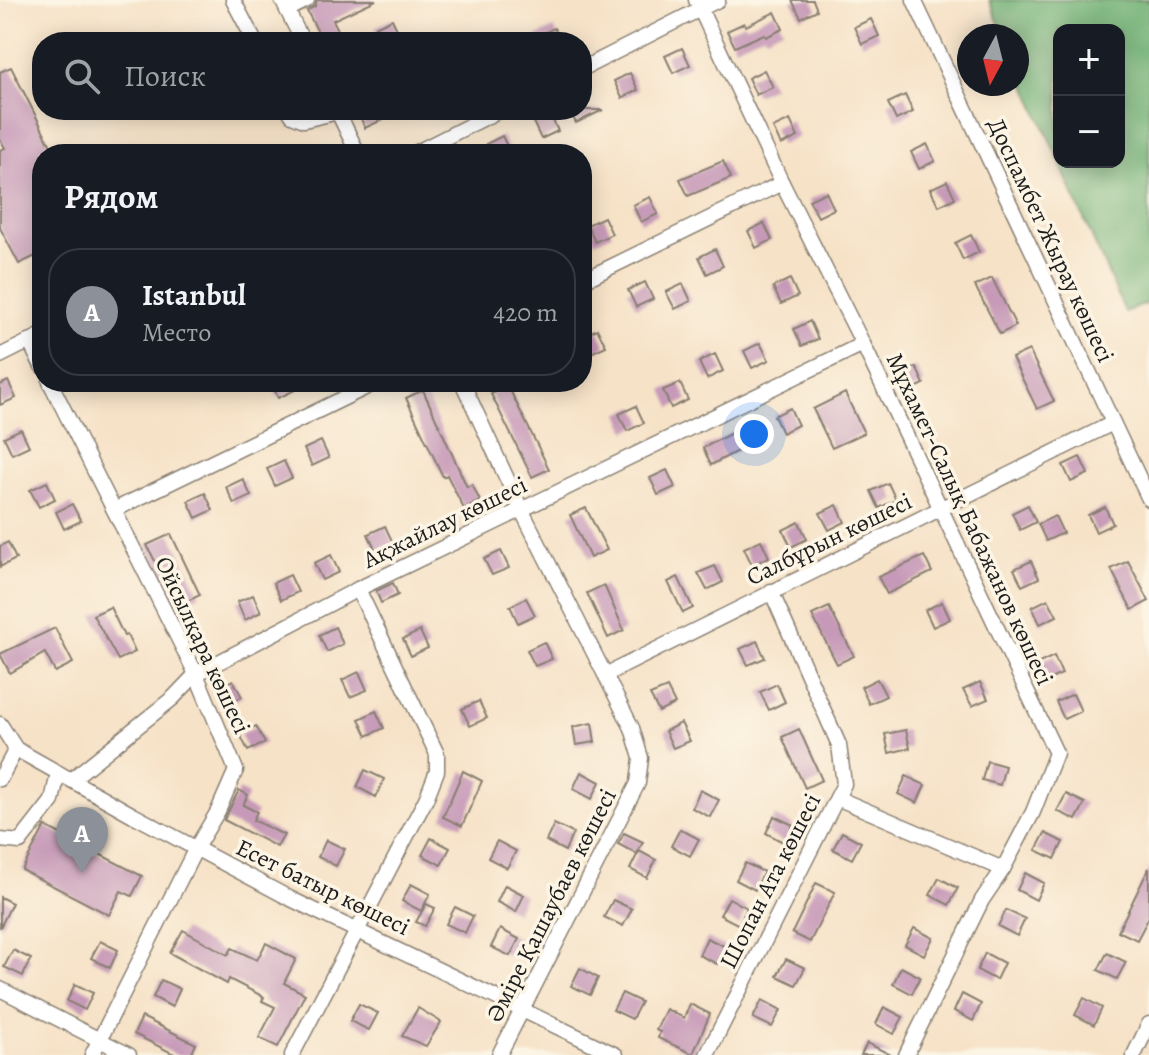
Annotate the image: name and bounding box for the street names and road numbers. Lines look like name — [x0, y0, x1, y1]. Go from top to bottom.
street label: Доспамбет Жырау көшесі — [980, 113, 1122, 367]
street label: Мұхамет-Салық Бабажанов көшесі — [879, 348, 1061, 690]
street label: Ақжайлау көшесі — [357, 468, 532, 576]
street label: Салбұрын көшесі — [741, 485, 917, 593]
street label: Ойсылқара көшесі — [148, 551, 258, 739]
street label: Әміре Қашаубаев көшесі — [478, 783, 624, 1027]
street label: Шопан Ата көшесі — [712, 788, 828, 974]
street label: Есет батыр көшесі — [231, 831, 415, 943]

